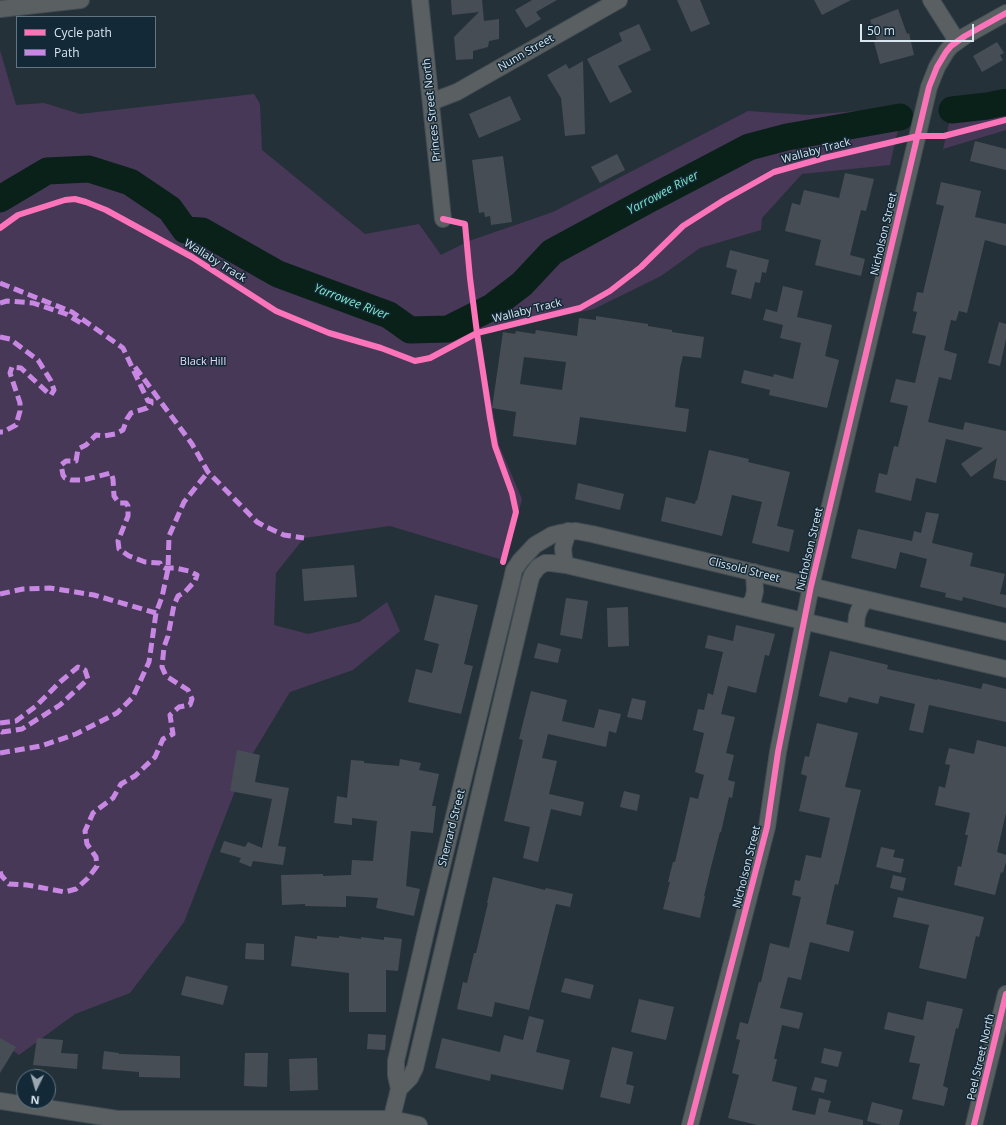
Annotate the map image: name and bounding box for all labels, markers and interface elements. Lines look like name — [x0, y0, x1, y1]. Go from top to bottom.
legend — [16, 16, 156, 68]
scale bar — [862, 16, 976, 42]
text: 50 m — [867, 22, 895, 39]
text: Cycle path — [54, 24, 112, 41]
street label: Nunn Street — [496, 32, 556, 74]
text: Path — [54, 44, 80, 61]
street label: Princes Street North — [420, 58, 444, 162]
street label: Wallaby Track — [780, 135, 852, 167]
water label: Yarrowee River — [625, 168, 701, 218]
street label: Nicholson Street — [868, 191, 900, 277]
street label: Wallaby Track — [182, 237, 248, 285]
water label: Yarrowee River — [312, 281, 390, 323]
street label: Wallaby Track — [491, 296, 563, 326]
park label: Black Hill — [180, 355, 226, 369]
street label: Nicholson Street — [794, 506, 826, 592]
street label: Clissold Street — [707, 555, 781, 585]
street label: Sherrard Street — [436, 788, 468, 868]
street label: Nicholson Street — [730, 824, 764, 910]
street label: Peel Street North — [965, 1013, 997, 1101]
north arrow — [16, 1069, 56, 1109]
text: N — [30, 1093, 40, 1108]

